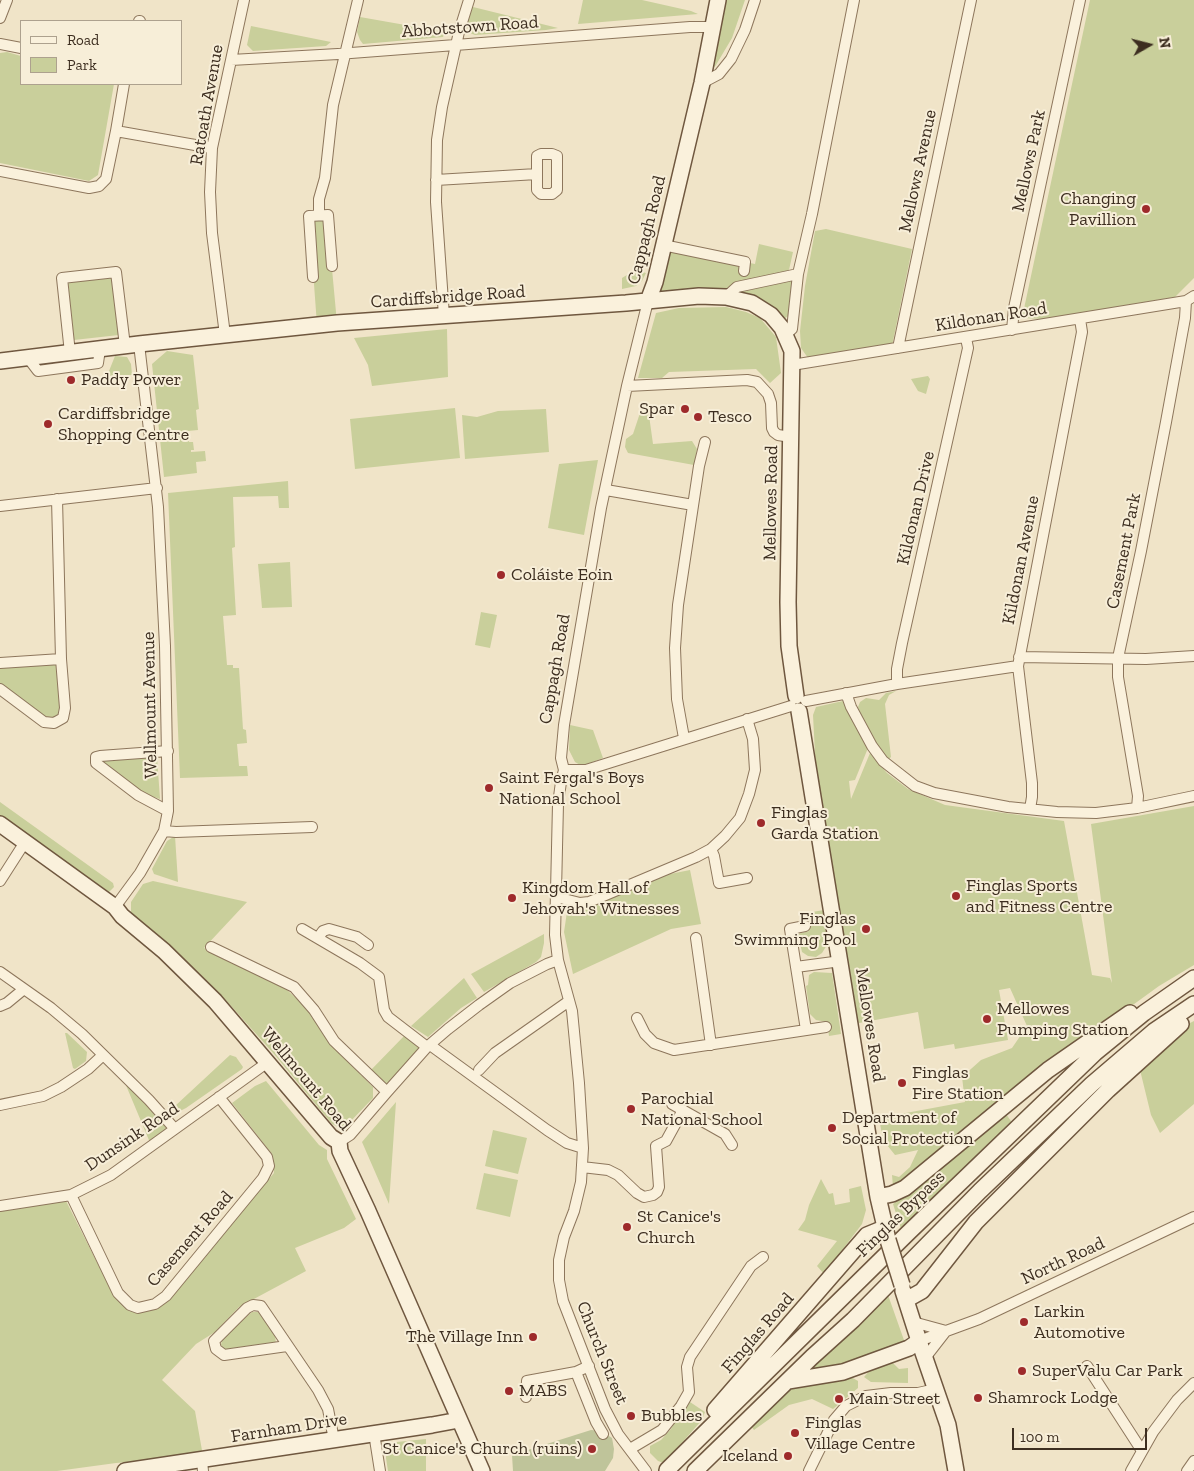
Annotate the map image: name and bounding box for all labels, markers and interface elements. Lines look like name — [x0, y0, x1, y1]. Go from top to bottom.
street label: Abbotstown Road — [401, 11, 539, 43]
legend — [20, 20, 182, 85]
north arrow — [1124, 20, 1174, 70]
text: Road — [67, 31, 99, 49]
text: N — [1155, 36, 1174, 49]
street label: Ratoath Avenue — [186, 43, 228, 167]
text: Park — [67, 56, 97, 74]
street label: Mellows Avenue — [894, 108, 942, 234]
street label: Mellows Park — [1008, 108, 1050, 214]
street label: Cappagh Road — [623, 173, 671, 287]
place label: Changing Pavillion — [1060, 188, 1136, 230]
marker: Changing Pavillion — [1140, 203, 1152, 215]
street label: Cardiffsbridge Road — [370, 281, 526, 313]
street label: Kildonan Road — [934, 298, 1048, 336]
place label: Paddy Power — [81, 369, 181, 391]
marker: Paddy Power — [65, 374, 77, 386]
place label: Spar — [639, 398, 675, 420]
place label: Cardiffsbridge Shopping Centre — [58, 403, 189, 446]
marker: Spar — [679, 403, 691, 415]
place label: Tesco — [708, 406, 752, 428]
marker: Tesco — [692, 411, 704, 423]
marker: Cardiffsbridge Shopping Centre — [42, 418, 54, 430]
street label: Mellowes Road — [759, 445, 783, 561]
street label: Kildonan Drive — [892, 449, 940, 567]
street label: Casement Park — [1102, 491, 1146, 611]
street label: Kildonan Avenue — [998, 494, 1044, 626]
place label: Coláiste Eoin — [511, 564, 613, 586]
marker: Coláiste Eoin — [495, 569, 507, 581]
street label: Cappagh Road — [535, 612, 575, 726]
street label: Wellmount Avenue — [138, 631, 162, 779]
place label: Saint Fergal's Boys National School — [499, 767, 644, 810]
marker: Saint Fergal's Boys National School — [483, 782, 495, 794]
place label: Finglas Garda Station — [771, 802, 879, 844]
marker: Finglas Garda Station — [755, 817, 767, 829]
place label: Finglas Sports and Fitness Centre — [966, 875, 1112, 918]
place label: Kingdom Hall of Jehovah's Witnesses — [522, 877, 679, 920]
marker: Finglas Sports and Fitness Centre — [950, 890, 962, 902]
marker: Kingdom Hall of Jehovah's Witnesses — [506, 892, 518, 904]
place label: Finglas Swimming Pool — [734, 908, 856, 951]
marker: Finglas Swimming Pool — [860, 923, 872, 935]
street label: Mellowes Road — [850, 966, 890, 1084]
place label: Mellowes Pumping Station — [997, 998, 1128, 1040]
marker: Mellowes Pumping Station — [981, 1013, 993, 1025]
street label: Wellmount Road — [256, 1023, 356, 1135]
place label: Finglas Fire Station — [912, 1062, 1003, 1104]
marker: Finglas Fire Station — [896, 1077, 908, 1089]
place label: Parochial National School — [641, 1088, 763, 1130]
street label: Dunsink Road — [81, 1098, 183, 1176]
marker: Parochial National School — [625, 1103, 637, 1115]
place label: Department of Social Protection — [842, 1107, 974, 1150]
marker: Department of Social Protection — [826, 1122, 838, 1134]
street label: Finglas Bypass — [852, 1166, 950, 1262]
street label: Casement Road — [142, 1186, 238, 1292]
place label: St Canice's Church — [637, 1206, 721, 1248]
marker: St Canice's Church — [621, 1221, 633, 1233]
street label: North Road — [1018, 1232, 1108, 1290]
street label: Finglas Road — [717, 1288, 799, 1378]
street label: Church Street — [572, 1298, 632, 1408]
place label: Larkin Automotive — [1034, 1301, 1125, 1344]
marker: Larkin Automotive — [1018, 1316, 1030, 1328]
place label: The Village Inn — [406, 1326, 523, 1348]
marker: The Village Inn — [527, 1331, 539, 1343]
place label: SuperValu Car Park — [1032, 1360, 1183, 1382]
marker: SuperValu Car Park — [1016, 1365, 1028, 1377]
place label: MABS — [519, 1380, 567, 1402]
marker: MABS — [503, 1385, 515, 1397]
place label: Shamrock Lodge — [988, 1387, 1118, 1409]
place label: Main Street — [849, 1388, 940, 1410]
marker: Shamrock Lodge — [972, 1392, 984, 1404]
marker: Main Street — [833, 1393, 845, 1405]
place label: Bubbles — [641, 1405, 702, 1427]
street label: Farnham Drive — [229, 1408, 349, 1448]
marker: Bubbles — [625, 1410, 637, 1422]
place label: Finglas Village Centre — [805, 1412, 915, 1455]
scale bar — [1014, 1418, 1149, 1450]
marker: Finglas Village Centre — [789, 1427, 801, 1439]
text: 100 m — [1020, 1428, 1059, 1446]
place label: St Canice's Church (ruins) — [383, 1438, 582, 1460]
marker: St Canice's Church (ruins) — [586, 1443, 598, 1455]
place label: Iceland — [722, 1445, 778, 1467]
marker: Iceland — [782, 1450, 794, 1462]

